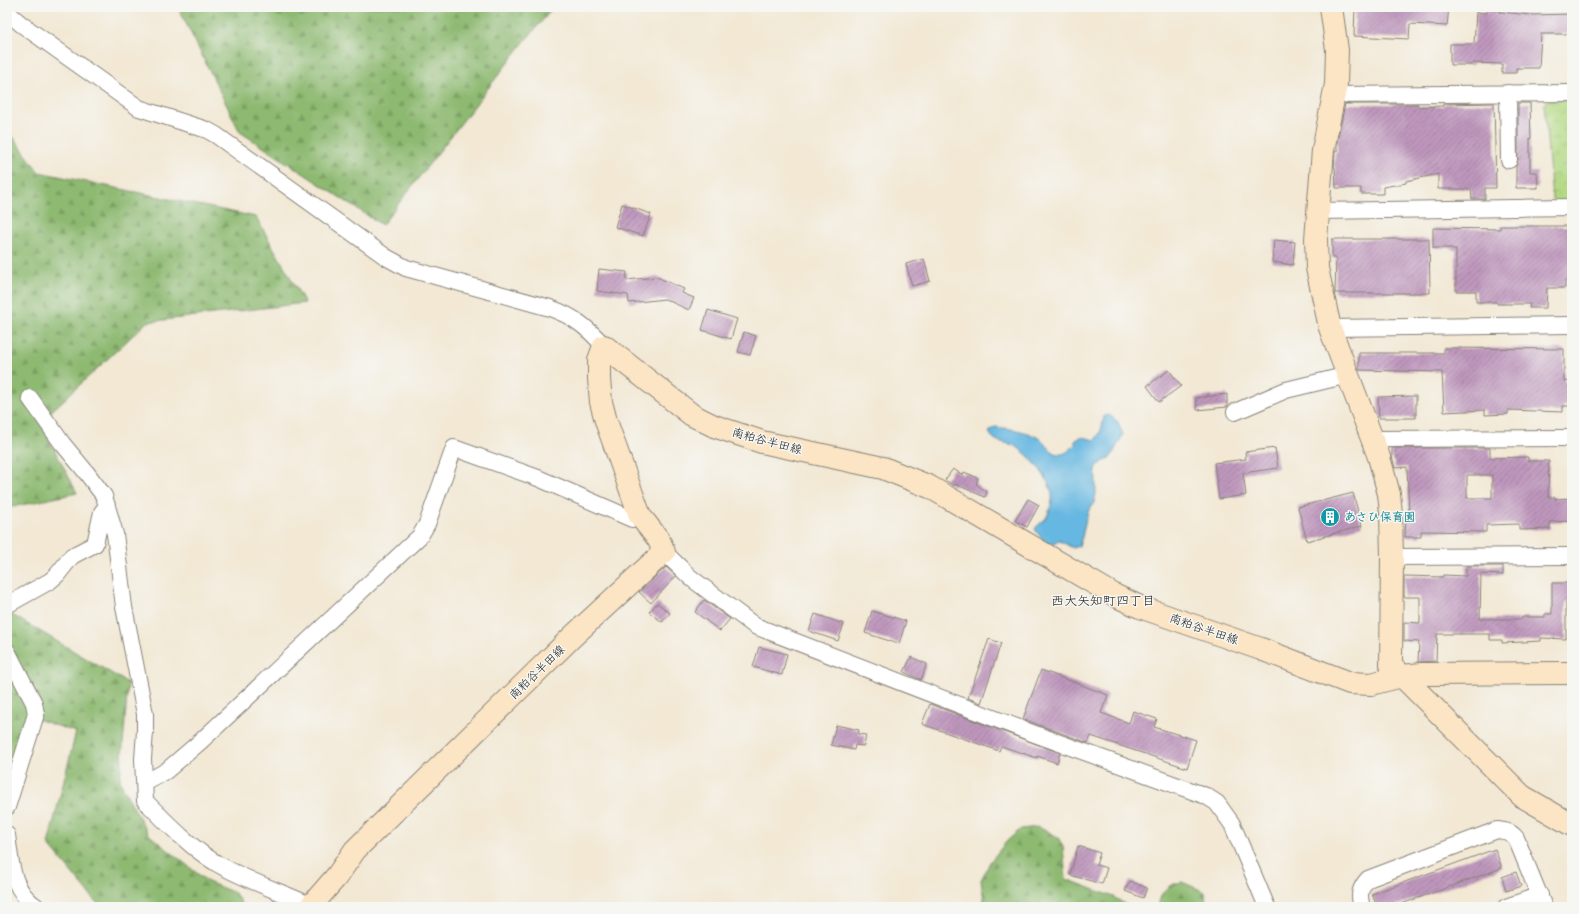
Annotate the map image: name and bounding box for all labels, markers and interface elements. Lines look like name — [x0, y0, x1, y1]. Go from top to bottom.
street label: 南粕谷半田線 — [730, 425, 804, 457]
building icon: あさひ保育園 — [1319, 506, 1341, 528]
place label: あさひ保育園 — [1344, 510, 1416, 524]
district label: 西大矢知町四丁目 — [1051, 593, 1155, 608]
street label: 南粕谷半田線 — [1168, 611, 1240, 647]
street label: 南粕谷半田線 — [506, 642, 568, 702]

